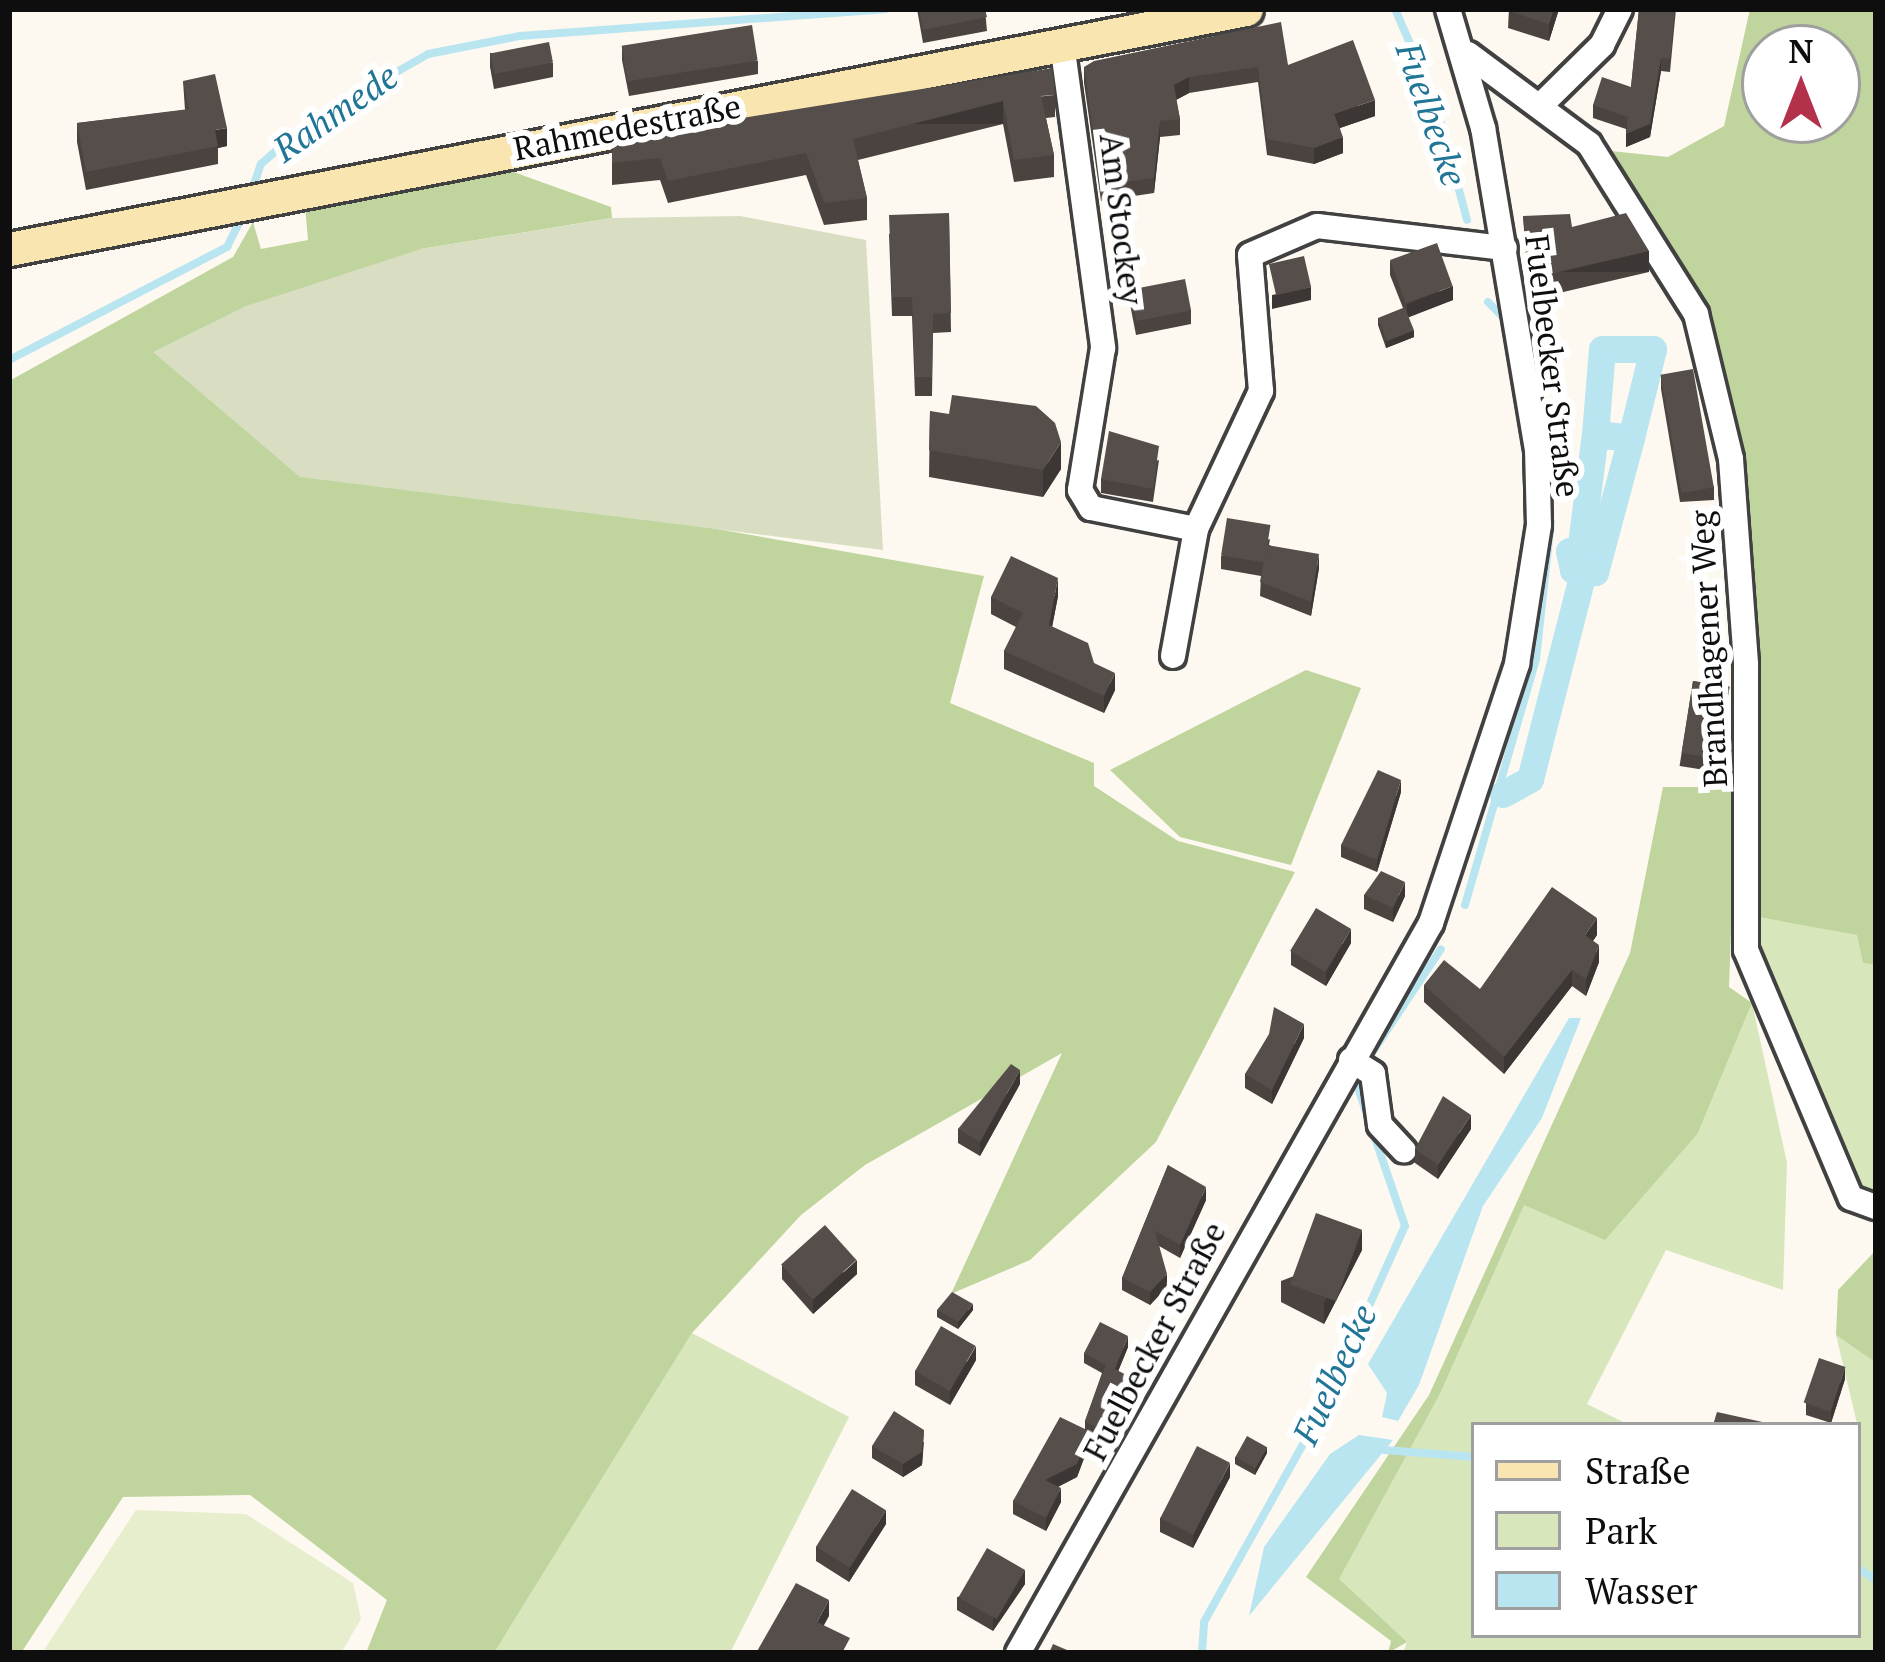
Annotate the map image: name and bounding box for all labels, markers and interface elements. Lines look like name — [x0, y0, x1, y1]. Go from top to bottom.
north arrow — [1741, 24, 1861, 144]
text: N — [1788, 29, 1814, 72]
water label: Fuelbecke — [1387, 37, 1477, 191]
water label: Rahmede — [265, 54, 405, 170]
street label: Rahmedestraße — [510, 86, 744, 168]
street label: Am Stockey — [1092, 131, 1152, 307]
street label: Fuelbecker Straße — [1517, 232, 1589, 500]
street label: Brandhagener Weg — [1681, 510, 1735, 788]
street label: Fuelbecker Straße — [1074, 1215, 1234, 1467]
water label: Fuelbecke — [1283, 1297, 1385, 1451]
legend — [1471, 1422, 1861, 1638]
text: Straße — [1585, 1447, 1691, 1494]
text: Park — [1585, 1507, 1657, 1554]
text: Wasser — [1585, 1567, 1698, 1614]

